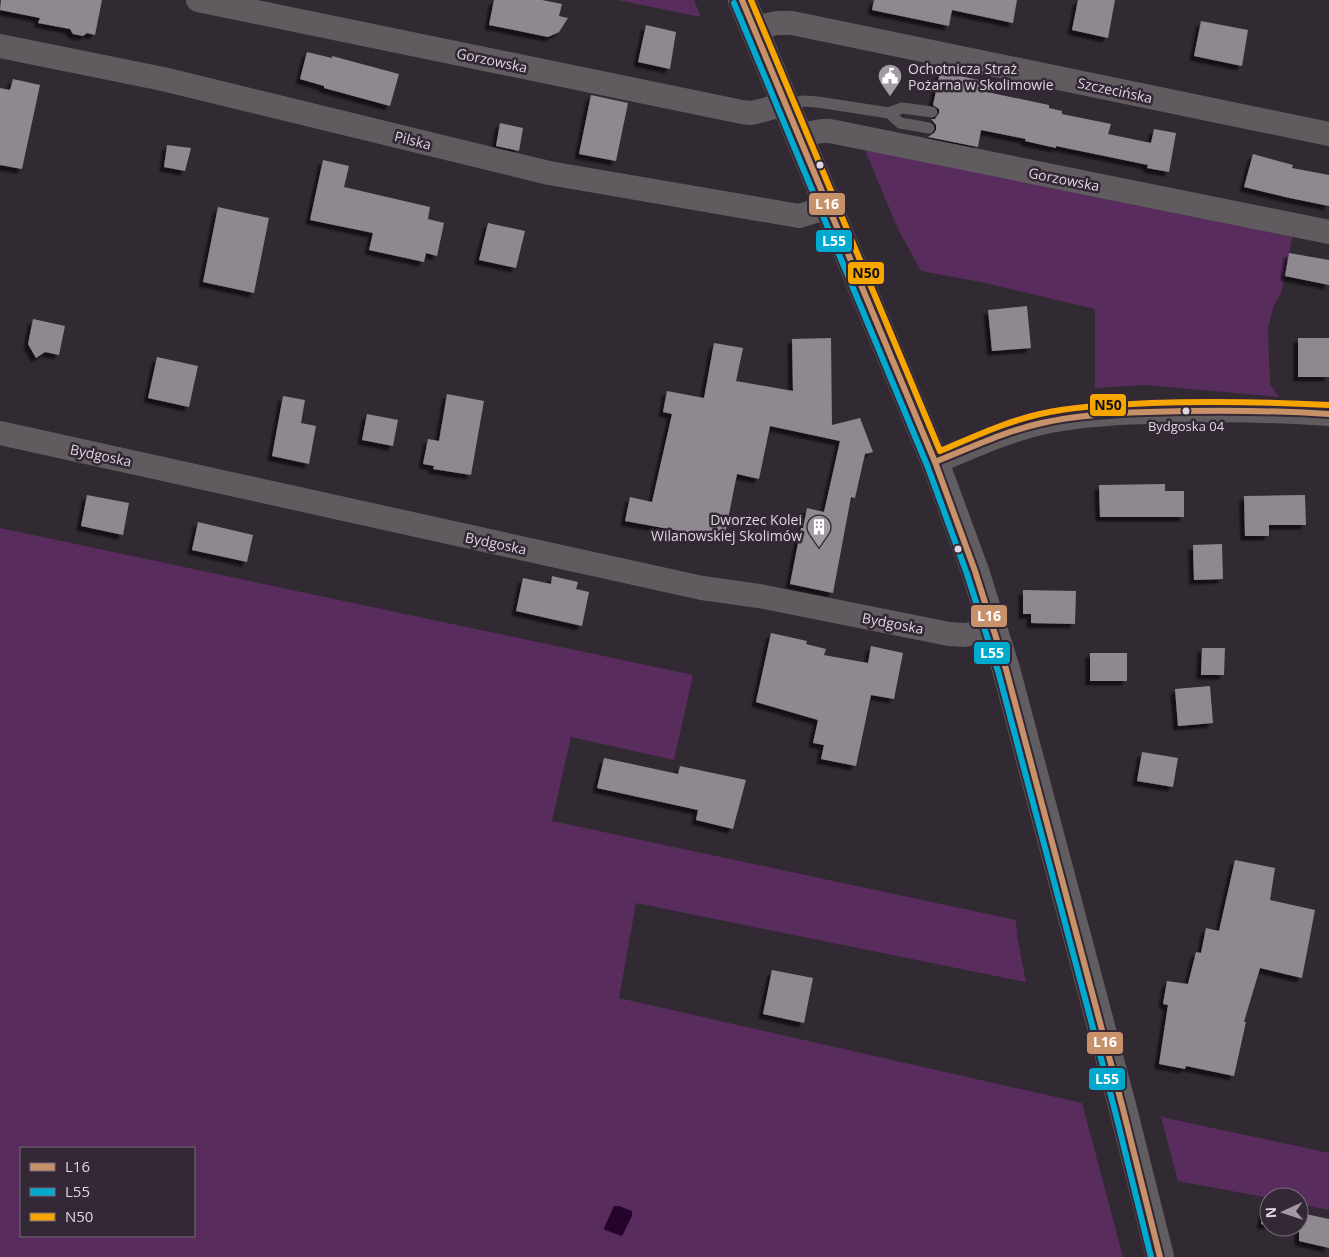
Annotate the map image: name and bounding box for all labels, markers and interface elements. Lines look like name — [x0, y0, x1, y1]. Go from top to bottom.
street label: Gorzowska — [455, 43, 529, 77]
place label: Ochotnicza Straż Pożarna w Skolimowie — [908, 59, 1054, 94]
public building icon: Ochotnicza Straż Pożarna w Skolimowie — [877, 63, 903, 97]
street label: Szczecińska — [1076, 73, 1154, 107]
street label: Pilska — [393, 126, 433, 154]
unlabelled marker — [815, 160, 825, 170]
street label: Gorzowska — [1027, 163, 1101, 195]
line badge: L16 — [808, 192, 846, 216]
text: L16 — [815, 194, 839, 213]
line badge: L55 — [815, 229, 853, 253]
text: L55 — [822, 231, 846, 250]
line badge: N50 — [847, 261, 885, 285]
text: N50 — [852, 263, 880, 282]
line badge: N50 — [1089, 393, 1127, 417]
text: N50 — [1094, 395, 1122, 414]
marker: Bydgoska 04 — [1181, 406, 1191, 416]
place label: Bydgoska 04 — [1148, 417, 1225, 435]
street label: Bydgoska — [68, 439, 134, 471]
place label: Dworzec Kolei Wilanowskiej Skolimów — [651, 510, 802, 545]
building icon: Dworzec Kolei Wilanowskiej Skolimów — [806, 514, 832, 548]
street label: Bydgoska — [463, 527, 529, 559]
unlabelled marker — [953, 544, 963, 554]
line badge: L16 — [970, 604, 1008, 628]
text: L16 — [977, 606, 1001, 625]
street label: Bydgoska — [861, 608, 925, 638]
line badge: L55 — [973, 641, 1011, 665]
text: L55 — [980, 643, 1004, 662]
line badge: L16 — [1086, 1031, 1124, 1055]
text: L16 — [1093, 1032, 1117, 1051]
line badge: L55 — [1088, 1067, 1126, 1091]
text: L55 — [1095, 1069, 1119, 1088]
legend — [20, 1147, 195, 1237]
text: L16 — [65, 1156, 90, 1176]
text: L55 — [65, 1181, 90, 1201]
north arrow — [1259, 1187, 1309, 1237]
text: N50 — [65, 1206, 93, 1226]
text: N — [1261, 1207, 1280, 1219]

